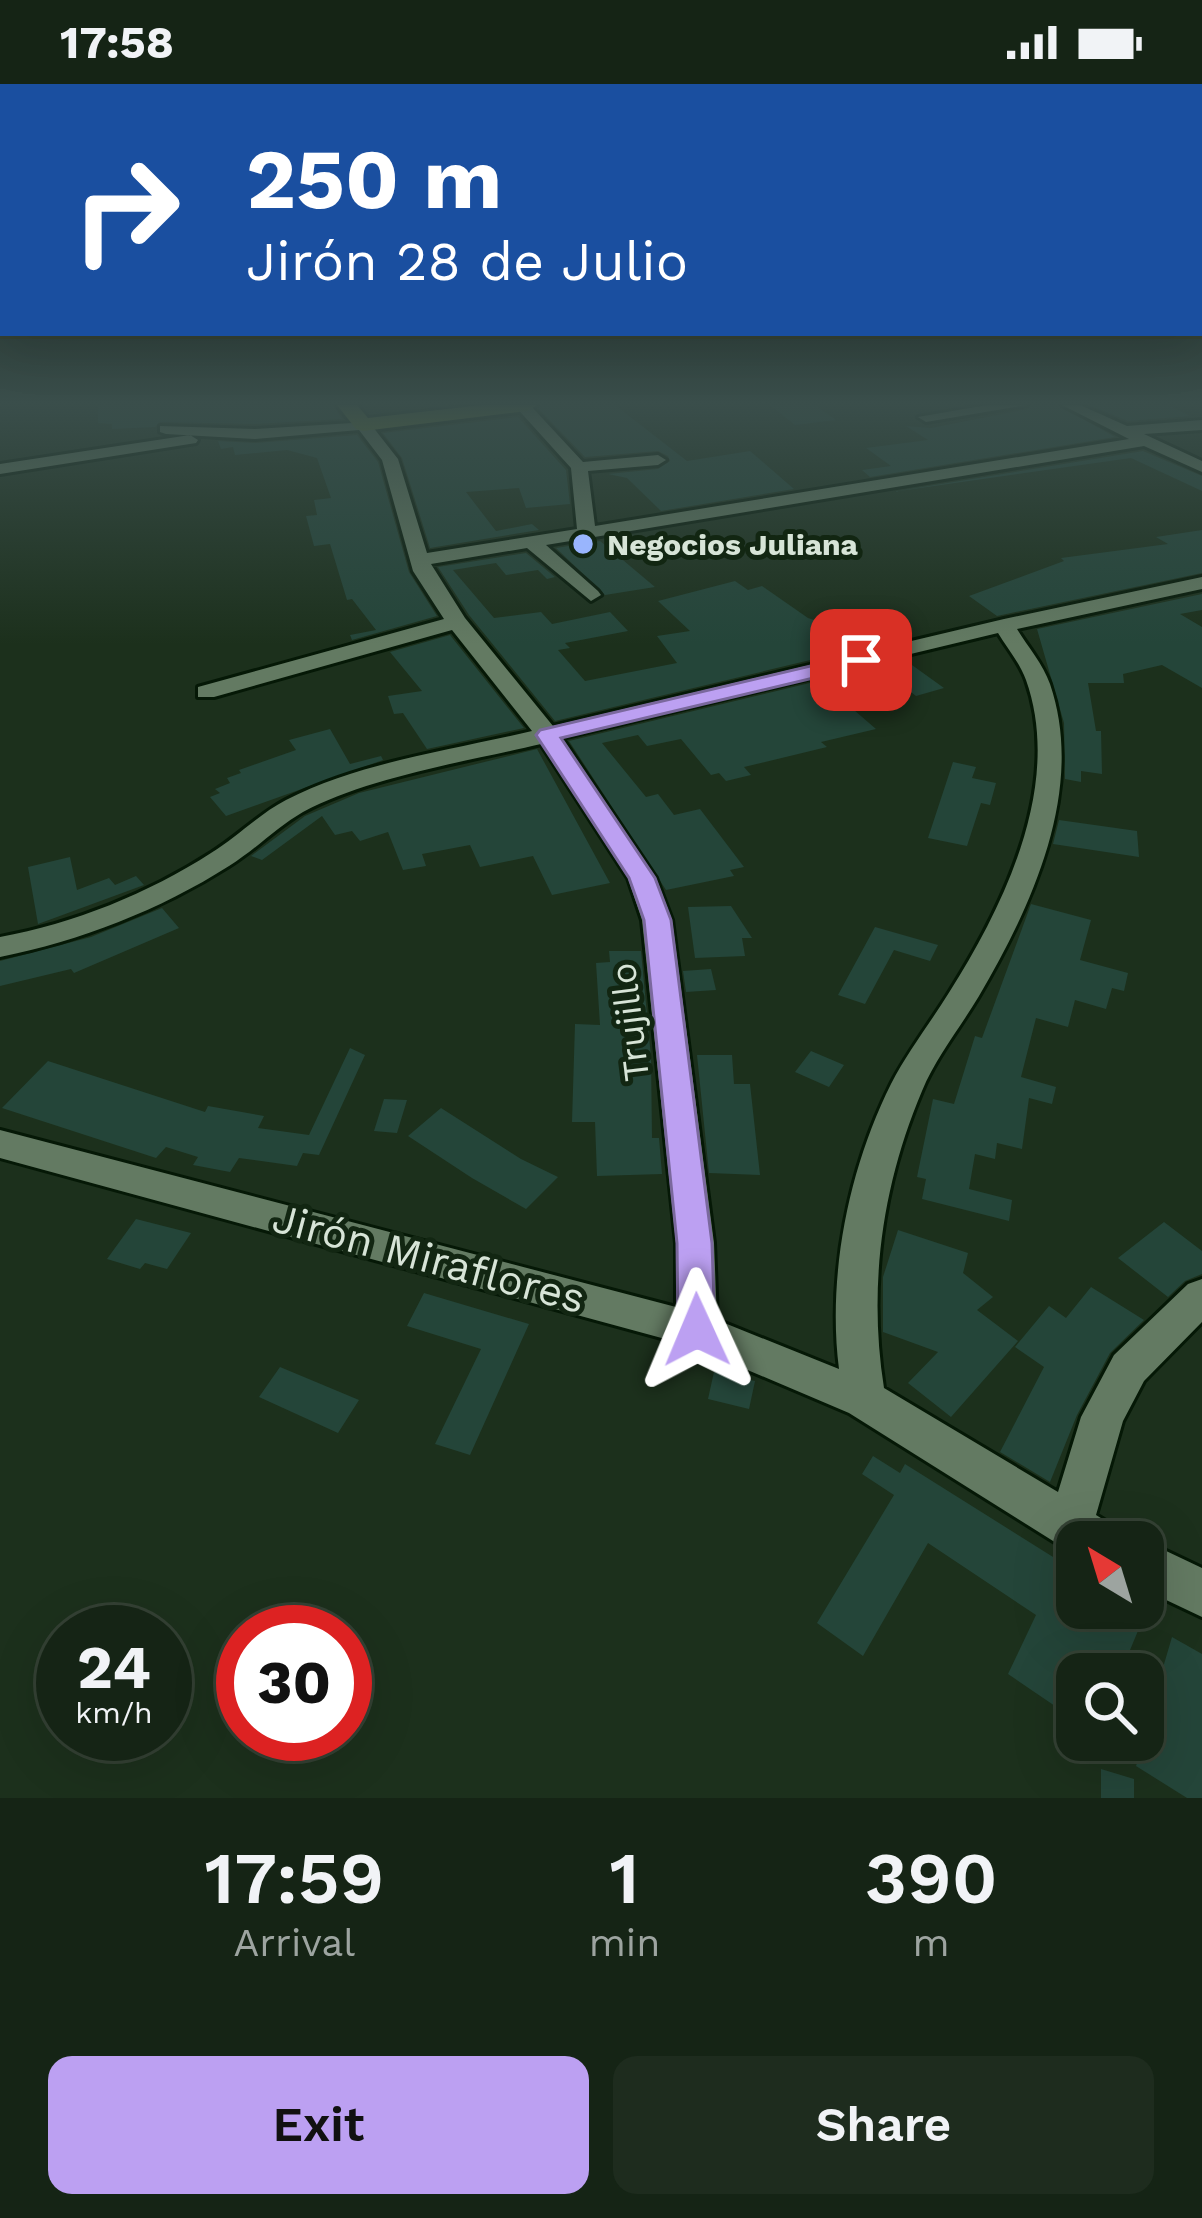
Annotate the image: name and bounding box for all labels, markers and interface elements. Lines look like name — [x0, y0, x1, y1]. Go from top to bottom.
text: 17:58 — [60, 16, 174, 69]
text: 250 m — [246, 130, 502, 228]
icon: right — [48, 132, 204, 288]
text: Jirón 28 de Julio — [246, 230, 688, 293]
place label: Negocios Juliana — [607, 527, 859, 562]
marker: Negocios Juliana — [570, 531, 596, 557]
pin — [810, 609, 912, 711]
icon: arrive — [828, 627, 894, 693]
street label: Trujillo — [602, 960, 658, 1084]
street label: Jirón Miraflores — [267, 1193, 591, 1323]
position arrow — [634, 1267, 760, 1393]
north arrow — [1056, 1521, 1164, 1629]
map controls — [1056, 1521, 1164, 1761]
speed limit sign: 30 — [216, 1605, 372, 1761]
text: 24 — [77, 1632, 151, 1703]
button: search — [1056, 1653, 1164, 1761]
text: km/h — [75, 1695, 153, 1730]
text: 17:59 — [205, 1836, 384, 1920]
text: 1 — [610, 1836, 639, 1920]
text: 390 — [865, 1836, 997, 1920]
text: Arrival — [233, 1920, 355, 1965]
text: min — [589, 1920, 660, 1965]
text: m — [913, 1920, 950, 1965]
button: Exit — [48, 2056, 589, 2194]
button: Share — [613, 2056, 1154, 2194]

